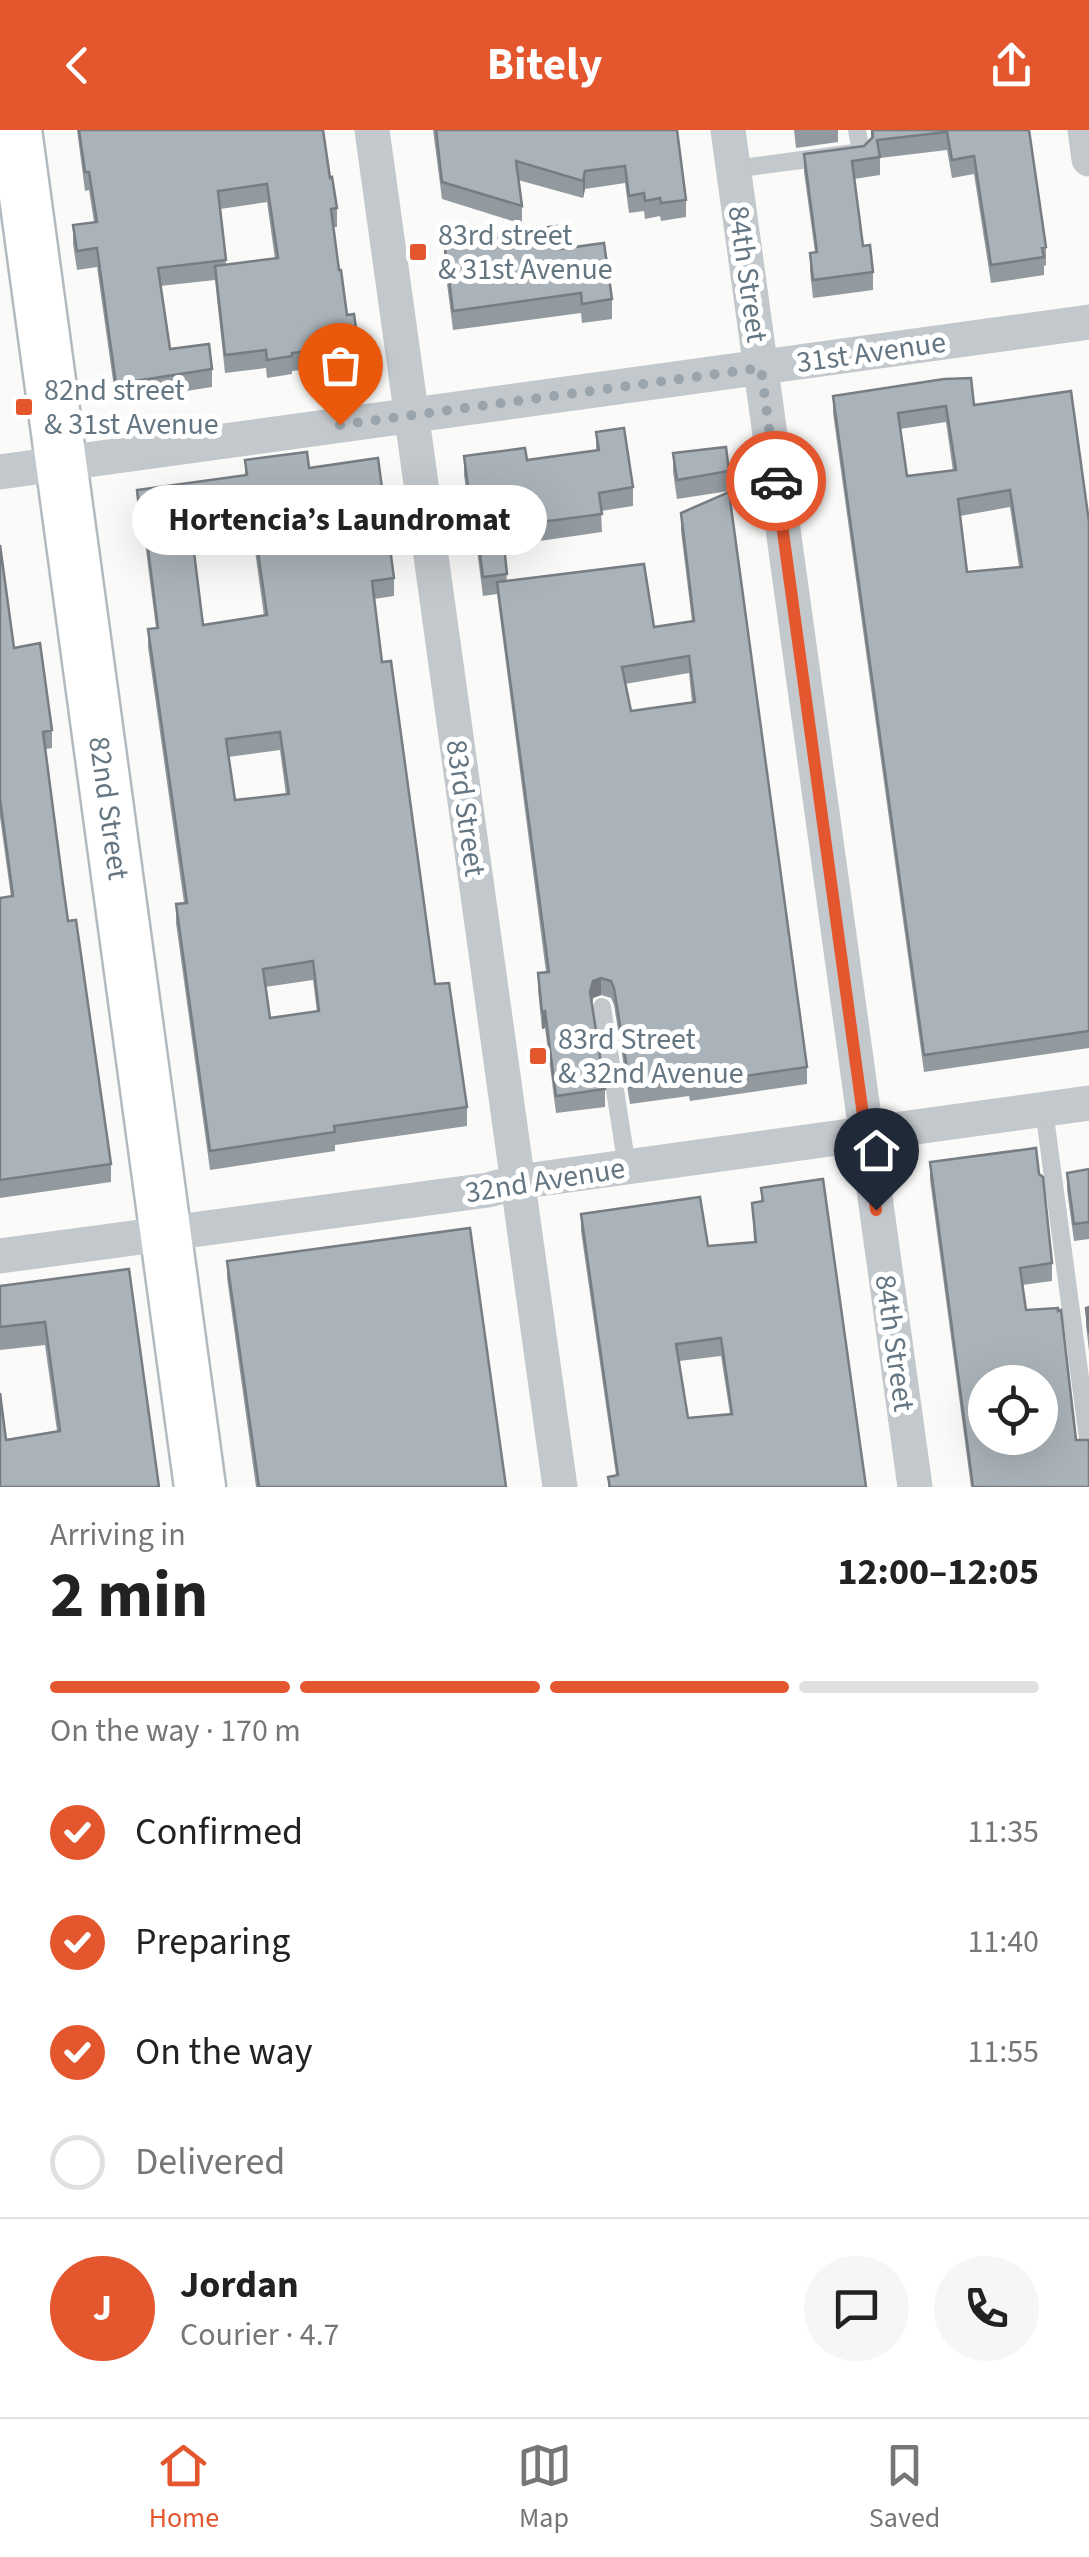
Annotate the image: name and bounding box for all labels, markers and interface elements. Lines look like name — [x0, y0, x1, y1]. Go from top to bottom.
text: Bitely — [487, 33, 602, 97]
icon: back — [50, 38, 105, 93]
icon: share — [984, 38, 1039, 93]
street label: 84th Street — [717, 203, 778, 345]
place label: 83rd street & 31st Avenue — [438, 214, 613, 291]
marker: 83rd street & 31st Avenue — [407, 241, 429, 263]
street label: 31st Avenue — [794, 321, 949, 384]
pin — [298, 323, 383, 426]
icon: bag — [313, 338, 368, 393]
place label: 82nd street & 31st Avenue — [44, 369, 219, 446]
marker: 82nd street & 31st Avenue — [13, 396, 35, 418]
courier — [726, 431, 826, 531]
icon: car — [749, 454, 804, 509]
callout: Hortencia’s Laundromat — [132, 485, 548, 555]
text: Hortencia’s Laundromat — [168, 497, 511, 543]
street label: 82nd Street — [77, 734, 140, 882]
street label: 83rd Street — [435, 737, 496, 879]
place label: 83rd Street & 32nd Avenue — [558, 1018, 744, 1095]
marker: 83rd Street & 32nd Avenue — [527, 1045, 549, 1067]
pin — [834, 1108, 919, 1211]
icon: home — [849, 1123, 904, 1178]
street label: 32nd Avenue — [462, 1147, 628, 1214]
street label: 84th Street — [864, 1272, 925, 1414]
map controls — [968, 1365, 1058, 1455]
button: locate — [968, 1365, 1058, 1455]
text: Arriving in — [50, 1512, 186, 1558]
text: 12:00–12:05 — [837, 1545, 1039, 1599]
text: 2 min — [50, 1549, 208, 1642]
text: On the way · 170 m — [50, 1708, 301, 1754]
icon: check — [50, 1805, 105, 1860]
text: Confirmed — [135, 1805, 303, 1859]
text: 11:35 — [967, 1809, 1039, 1855]
icon: check — [50, 1915, 105, 1970]
text: Preparing — [135, 1915, 290, 1969]
text: 11:40 — [967, 1919, 1039, 1965]
icon: check — [50, 2025, 105, 2080]
text: On the way — [135, 2025, 312, 2079]
text: 11:55 — [967, 2029, 1039, 2075]
text: Delivered — [135, 2135, 285, 2189]
button: chat — [804, 2256, 909, 2361]
button: phone — [934, 2256, 1039, 2361]
text: Jordan — [180, 2258, 299, 2312]
text: J — [93, 2281, 112, 2335]
text: Courier · 4.7 — [180, 2312, 340, 2358]
tab: Home — [149, 2438, 219, 2538]
tab: Map — [517, 2438, 572, 2538]
tab: Saved — [869, 2438, 940, 2538]

